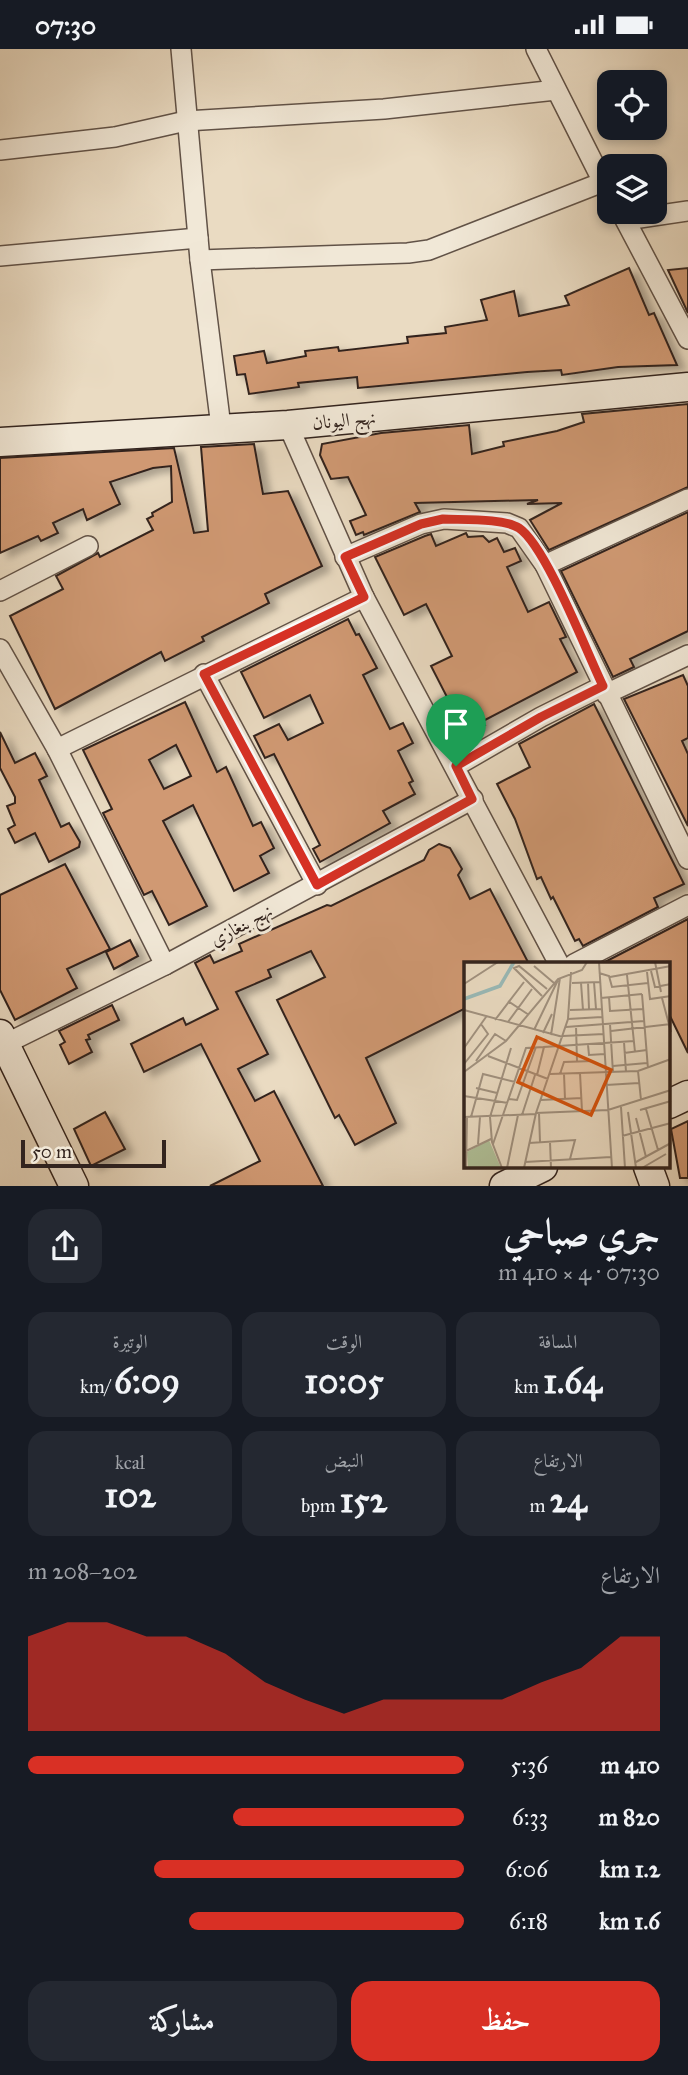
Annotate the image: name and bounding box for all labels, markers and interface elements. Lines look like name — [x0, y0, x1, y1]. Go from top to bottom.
text: 07:30 — [35, 9, 96, 41]
map controls — [597, 70, 667, 224]
button: locate — [597, 70, 667, 140]
button: layers — [597, 154, 667, 224]
street label: نهج اليونان — [311, 406, 377, 440]
pin — [426, 694, 486, 766]
icon: arrive — [437, 705, 475, 743]
street label: نهج بنغازي — [206, 899, 279, 956]
inset map — [464, 962, 670, 1169]
scale bar — [21, 1137, 166, 1169]
text: 50 m — [32, 1140, 72, 1163]
button: share — [28, 1209, 102, 1283]
text: جري صباحي — [503, 1209, 660, 1255]
text: 07:30 · 4 × 410 m — [498, 1258, 660, 1286]
text: الوتيرة — [112, 1330, 148, 1353]
text: الوقت — [326, 1330, 362, 1353]
text: المسافة — [539, 1330, 577, 1353]
text: 6:09 — [114, 1360, 180, 1403]
text: 10:05 — [304, 1360, 384, 1403]
text: 1.64 — [543, 1360, 602, 1403]
text: /km — [80, 1375, 114, 1398]
text: km — [514, 1375, 543, 1398]
text: النبض — [324, 1449, 364, 1472]
text: الارتفاع — [533, 1449, 583, 1472]
text: kcal — [115, 1451, 145, 1474]
text: 102 — [104, 1474, 156, 1517]
text: 152 — [340, 1479, 387, 1522]
text: 24 — [550, 1479, 586, 1522]
text: bpm — [301, 1494, 340, 1517]
text: m — [530, 1494, 550, 1517]
text: 202–208 m — [28, 1557, 137, 1585]
text: الارتفاع — [600, 1561, 660, 1589]
text: 5:36 — [511, 1751, 548, 1779]
text: 410 m — [601, 1751, 660, 1779]
text: 6:33 — [512, 1803, 548, 1831]
text: 820 m — [599, 1803, 660, 1831]
text: 6:06 — [505, 1855, 548, 1883]
text: 1.2 km — [600, 1855, 660, 1883]
text: 6:18 — [509, 1907, 548, 1935]
text: 1.6 km — [599, 1907, 660, 1935]
button: مشاركة — [28, 1981, 337, 2061]
button: حفظ — [351, 1981, 660, 2061]

